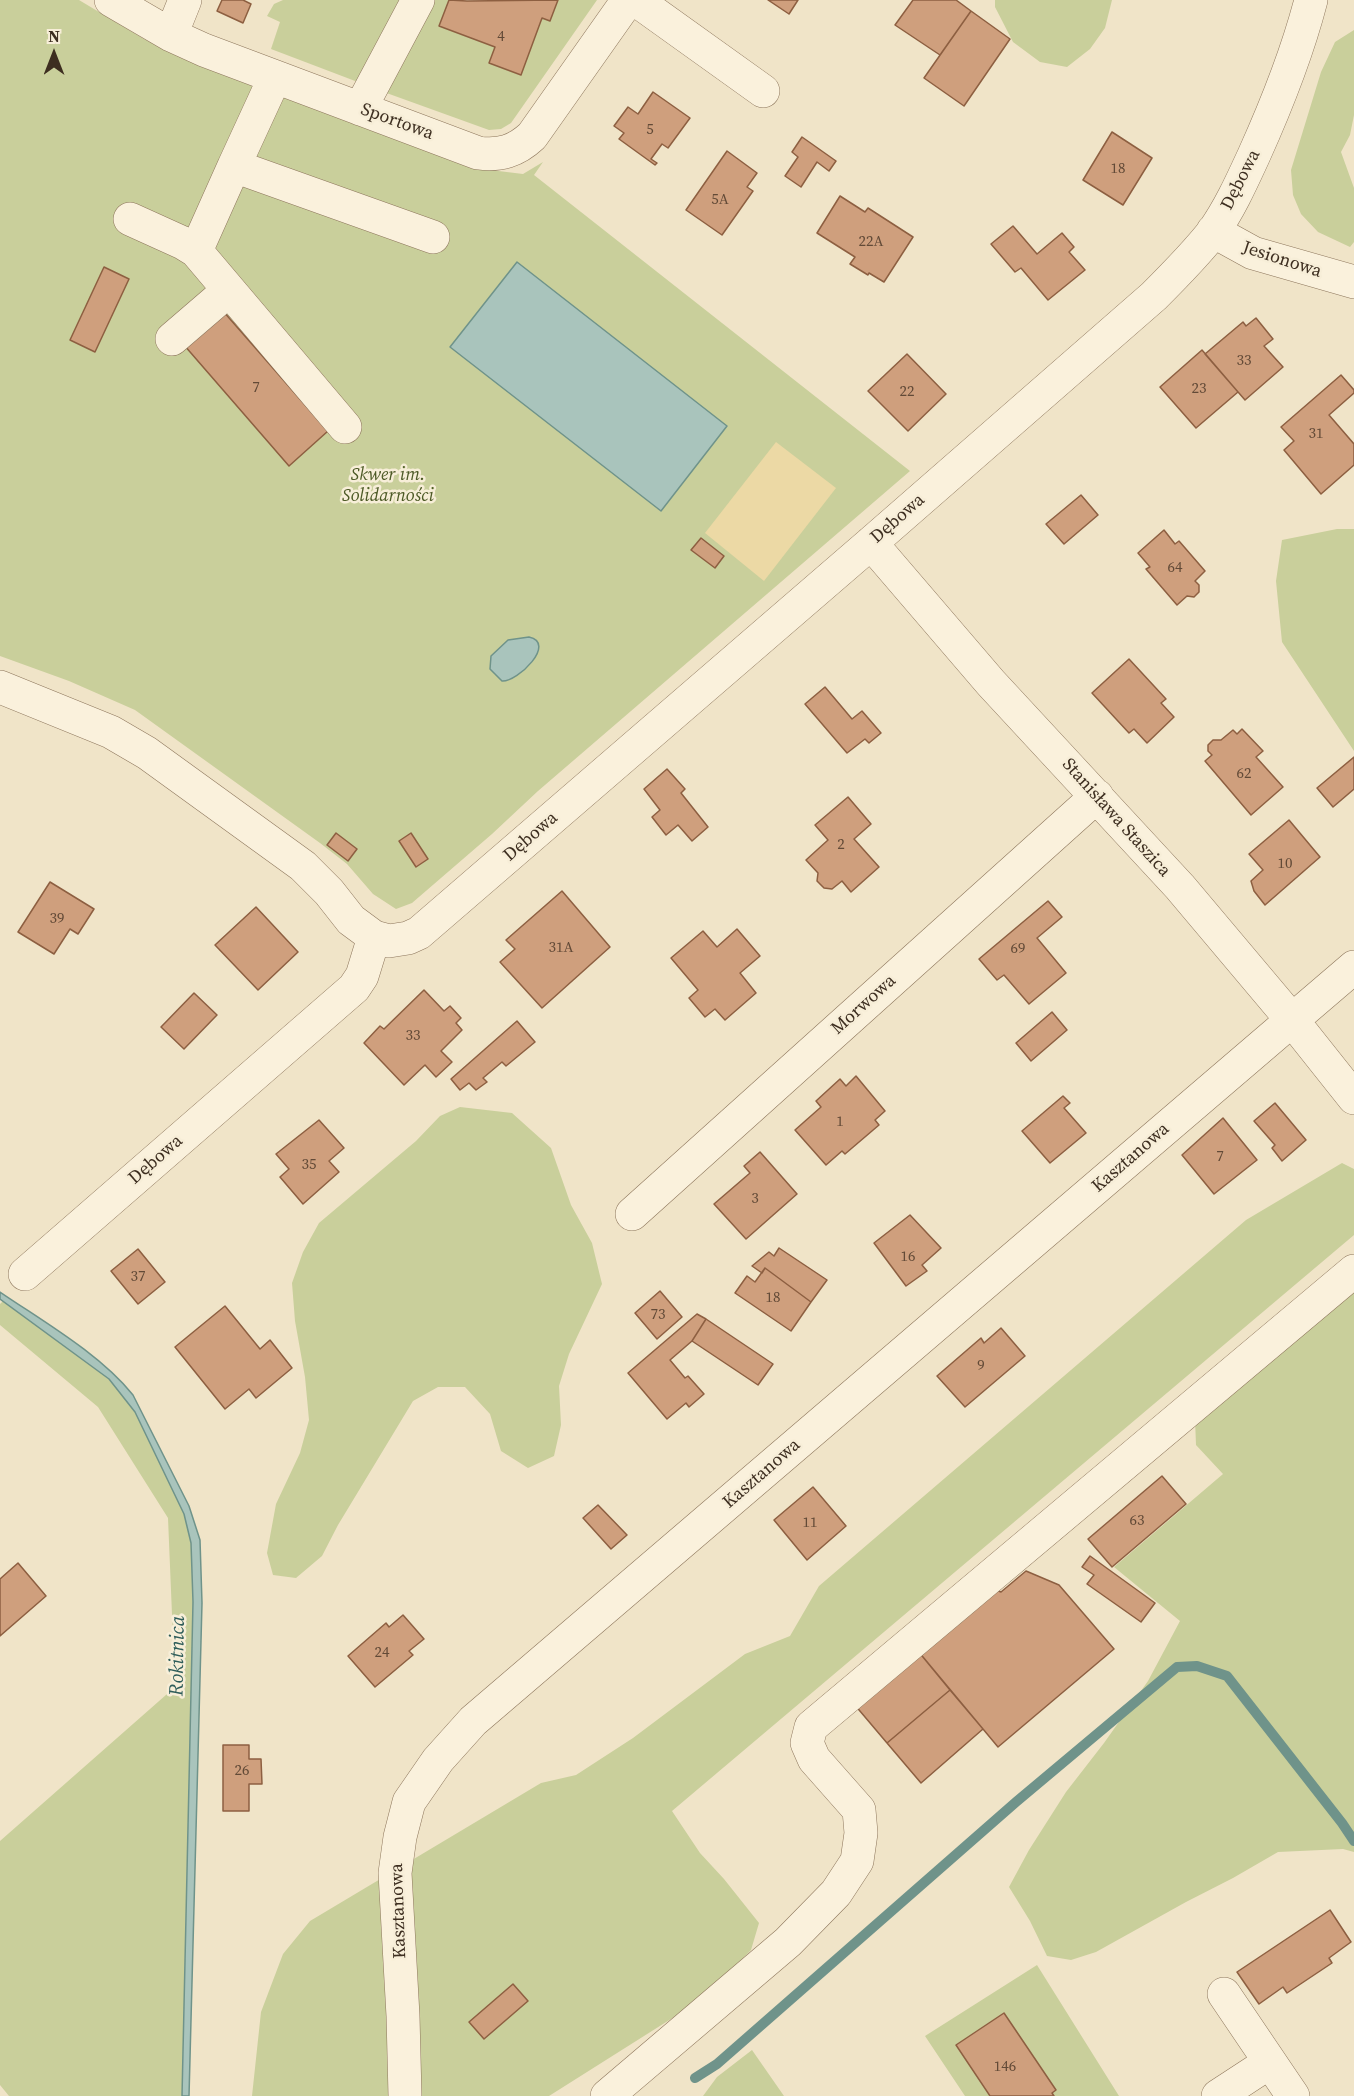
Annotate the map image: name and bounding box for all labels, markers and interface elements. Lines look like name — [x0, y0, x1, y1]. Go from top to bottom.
north arrow — [24, 24, 84, 84]
text: N — [48, 25, 60, 47]
house number: 4 — [497, 28, 505, 46]
street label: Sportowa — [358, 99, 436, 145]
house number: 5 — [646, 121, 654, 139]
street label: Dębowa — [1217, 146, 1265, 214]
house number: 18 — [1111, 160, 1125, 178]
house number: 5A — [711, 191, 729, 209]
house number: 22A — [859, 233, 883, 251]
street label: Jesionowa — [1240, 237, 1324, 283]
house number: 33 — [1237, 352, 1251, 370]
house number: 7 — [252, 379, 260, 397]
house number: 23 — [1192, 380, 1206, 398]
house number: 22 — [900, 383, 914, 401]
house number: 31 — [1309, 425, 1323, 443]
park label: Skwer im. Solidarności — [342, 464, 434, 506]
street label: Dębowa — [867, 490, 929, 548]
house number: 64 — [1168, 559, 1182, 577]
street label: Stanisława Staszica — [1057, 754, 1175, 882]
house number: 62 — [1237, 765, 1251, 783]
street label: Dębowa — [500, 808, 562, 866]
house number: 2 — [837, 836, 845, 854]
house number: 10 — [1278, 855, 1292, 873]
house number: 39 — [50, 910, 64, 928]
house number: 31A — [549, 939, 573, 957]
house number: 69 — [1011, 940, 1025, 958]
street label: Morwowa — [827, 970, 901, 1040]
house number: 33 — [406, 1027, 420, 1045]
house number: 1 — [836, 1113, 844, 1131]
street label: Kasztanowa — [1088, 1119, 1174, 1197]
street label: Dębowa — [125, 1131, 187, 1189]
house number: 7 — [1216, 1148, 1224, 1166]
house number: 35 — [302, 1156, 316, 1174]
house number: 3 — [751, 1190, 759, 1208]
house number: 16 — [901, 1248, 915, 1266]
house number: 37 — [131, 1268, 145, 1286]
house number: 18 — [766, 1289, 780, 1307]
house number: 73 — [651, 1306, 665, 1324]
house number: 9 — [977, 1357, 985, 1375]
street label: Kasztanowa — [719, 1435, 805, 1513]
house number: 63 — [1130, 1512, 1144, 1530]
house number: 11 — [803, 1514, 817, 1532]
water label: Rokitnica — [165, 1616, 191, 1696]
house number: 24 — [375, 1644, 389, 1662]
house number: 26 — [235, 1762, 249, 1780]
street label: Kasztanowa — [387, 1863, 411, 1959]
house number: 146 — [994, 2058, 1016, 2076]

